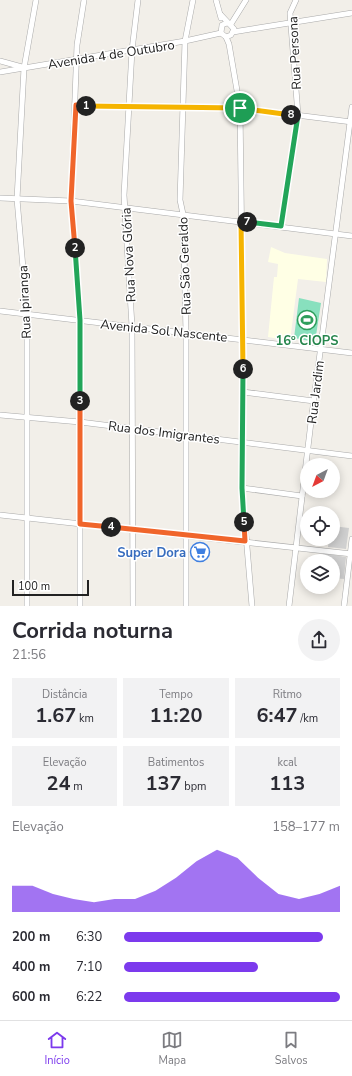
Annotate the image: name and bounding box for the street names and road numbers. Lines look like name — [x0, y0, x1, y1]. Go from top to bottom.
street label: Rua Persona — [284, 16, 306, 90]
street label: Avenida 4 de Outubro — [46, 36, 176, 74]
street label: Rua Nova Glória — [118, 207, 140, 303]
street label: Rua São Geraldo — [174, 217, 196, 315]
street label: Rua Ipiranga — [14, 265, 36, 339]
street label: Avenida Sol Nascente — [99, 315, 228, 347]
street label: Rua Jardim — [303, 359, 329, 425]
street label: Rua dos Imigrantes — [107, 417, 221, 449]

